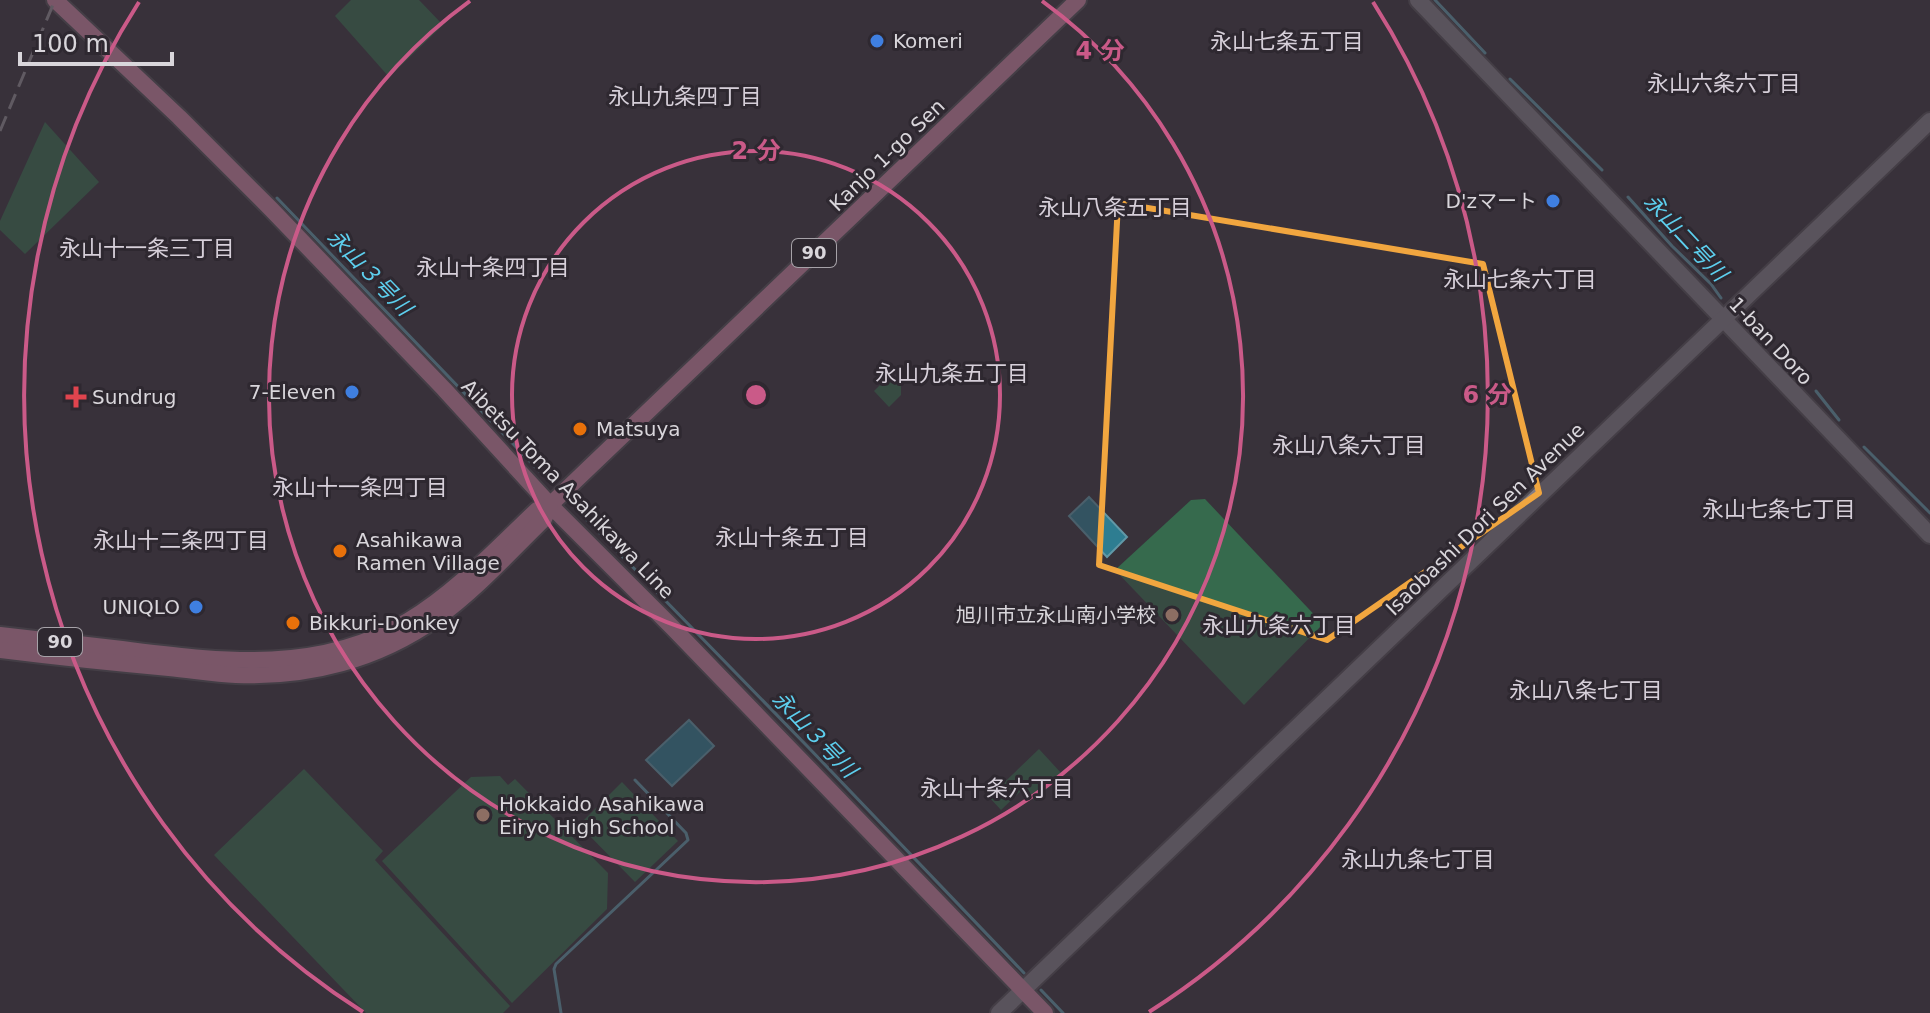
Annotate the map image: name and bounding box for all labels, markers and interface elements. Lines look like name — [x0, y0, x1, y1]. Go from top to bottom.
scale bar — [20, 16, 172, 66]
place label: Komeri — [893, 29, 963, 53]
district label: 永山七条五丁目 — [1210, 29, 1364, 54]
text: 100 m — [32, 30, 109, 58]
marker: Komeri — [868, 32, 886, 50]
text: 4 分 — [1075, 37, 1125, 65]
district label: 永山六条六丁目 — [1647, 71, 1801, 96]
district label: 永山九条四丁目 — [608, 84, 762, 109]
street label: Kanjo 1-go Sen — [824, 94, 950, 216]
text: 2 分 — [731, 137, 781, 165]
place label: D'zマート — [1446, 189, 1537, 213]
water label: 永山二号川 — [1639, 189, 1734, 288]
marker: D'zマート — [1544, 192, 1562, 210]
district label: 永山八条五丁目 — [1038, 195, 1192, 220]
water label: 永山３号川 — [322, 224, 418, 322]
district label: 永山十一条三丁目 — [59, 236, 235, 261]
road number: 90 — [792, 239, 836, 267]
district label: 永山十条四丁目 — [416, 255, 570, 280]
district label: 永山七条六丁目 — [1443, 267, 1597, 292]
street label: 1-ban Doro — [1724, 292, 1818, 390]
district label: 永山九条五丁目 — [875, 361, 1029, 386]
street label: Aibetsu Toma Asahikawa Line — [457, 374, 679, 604]
place label: 7-Eleven — [249, 380, 336, 404]
centre of rings — [742, 381, 770, 409]
text: 6 分 — [1462, 381, 1512, 409]
marker: 7-Eleven — [343, 383, 361, 401]
place label: Sundrug — [92, 385, 176, 409]
marker: Sundrug — [67, 388, 85, 406]
place label: Matsuya — [596, 417, 681, 441]
street label: Isaobashi Dori Sen Avenue — [1381, 418, 1589, 620]
marker: Matsuya — [571, 420, 589, 438]
district label: 永山八条六丁目 — [1272, 433, 1426, 458]
district label: 永山十一条四丁目 — [272, 475, 448, 500]
district label: 永山七条七丁目 — [1702, 497, 1856, 522]
district label: 永山十条五丁目 — [715, 525, 869, 550]
district label: 永山十二条四丁目 — [93, 528, 269, 553]
place label: Asahikawa Ramen Village — [356, 528, 500, 575]
marker: Asahikawa Ramen Village — [331, 542, 349, 560]
place label: UNIQLO — [103, 595, 180, 619]
marker: UNIQLO — [187, 598, 205, 616]
place label: 旭川市立永山南小学校 — [956, 603, 1156, 627]
marker: 旭川市立永山南小学校 — [1163, 606, 1181, 624]
place label: Bikkuri-Donkey — [309, 611, 460, 635]
district label: 永山九条六丁目 — [1202, 613, 1356, 638]
marker: Bikkuri-Donkey — [284, 614, 302, 632]
road number: 90 — [38, 628, 82, 656]
district label: 永山八条七丁目 — [1509, 678, 1663, 703]
water label: 永山３号川 — [767, 686, 863, 784]
district label: 永山十条六丁目 — [920, 776, 1074, 801]
place label: Hokkaido Asahikawa Eiryo High School — [499, 792, 705, 839]
marker: Hokkaido Asahikawa Eiryo High School — [474, 806, 492, 824]
district label: 永山九条七丁目 — [1341, 847, 1495, 872]

